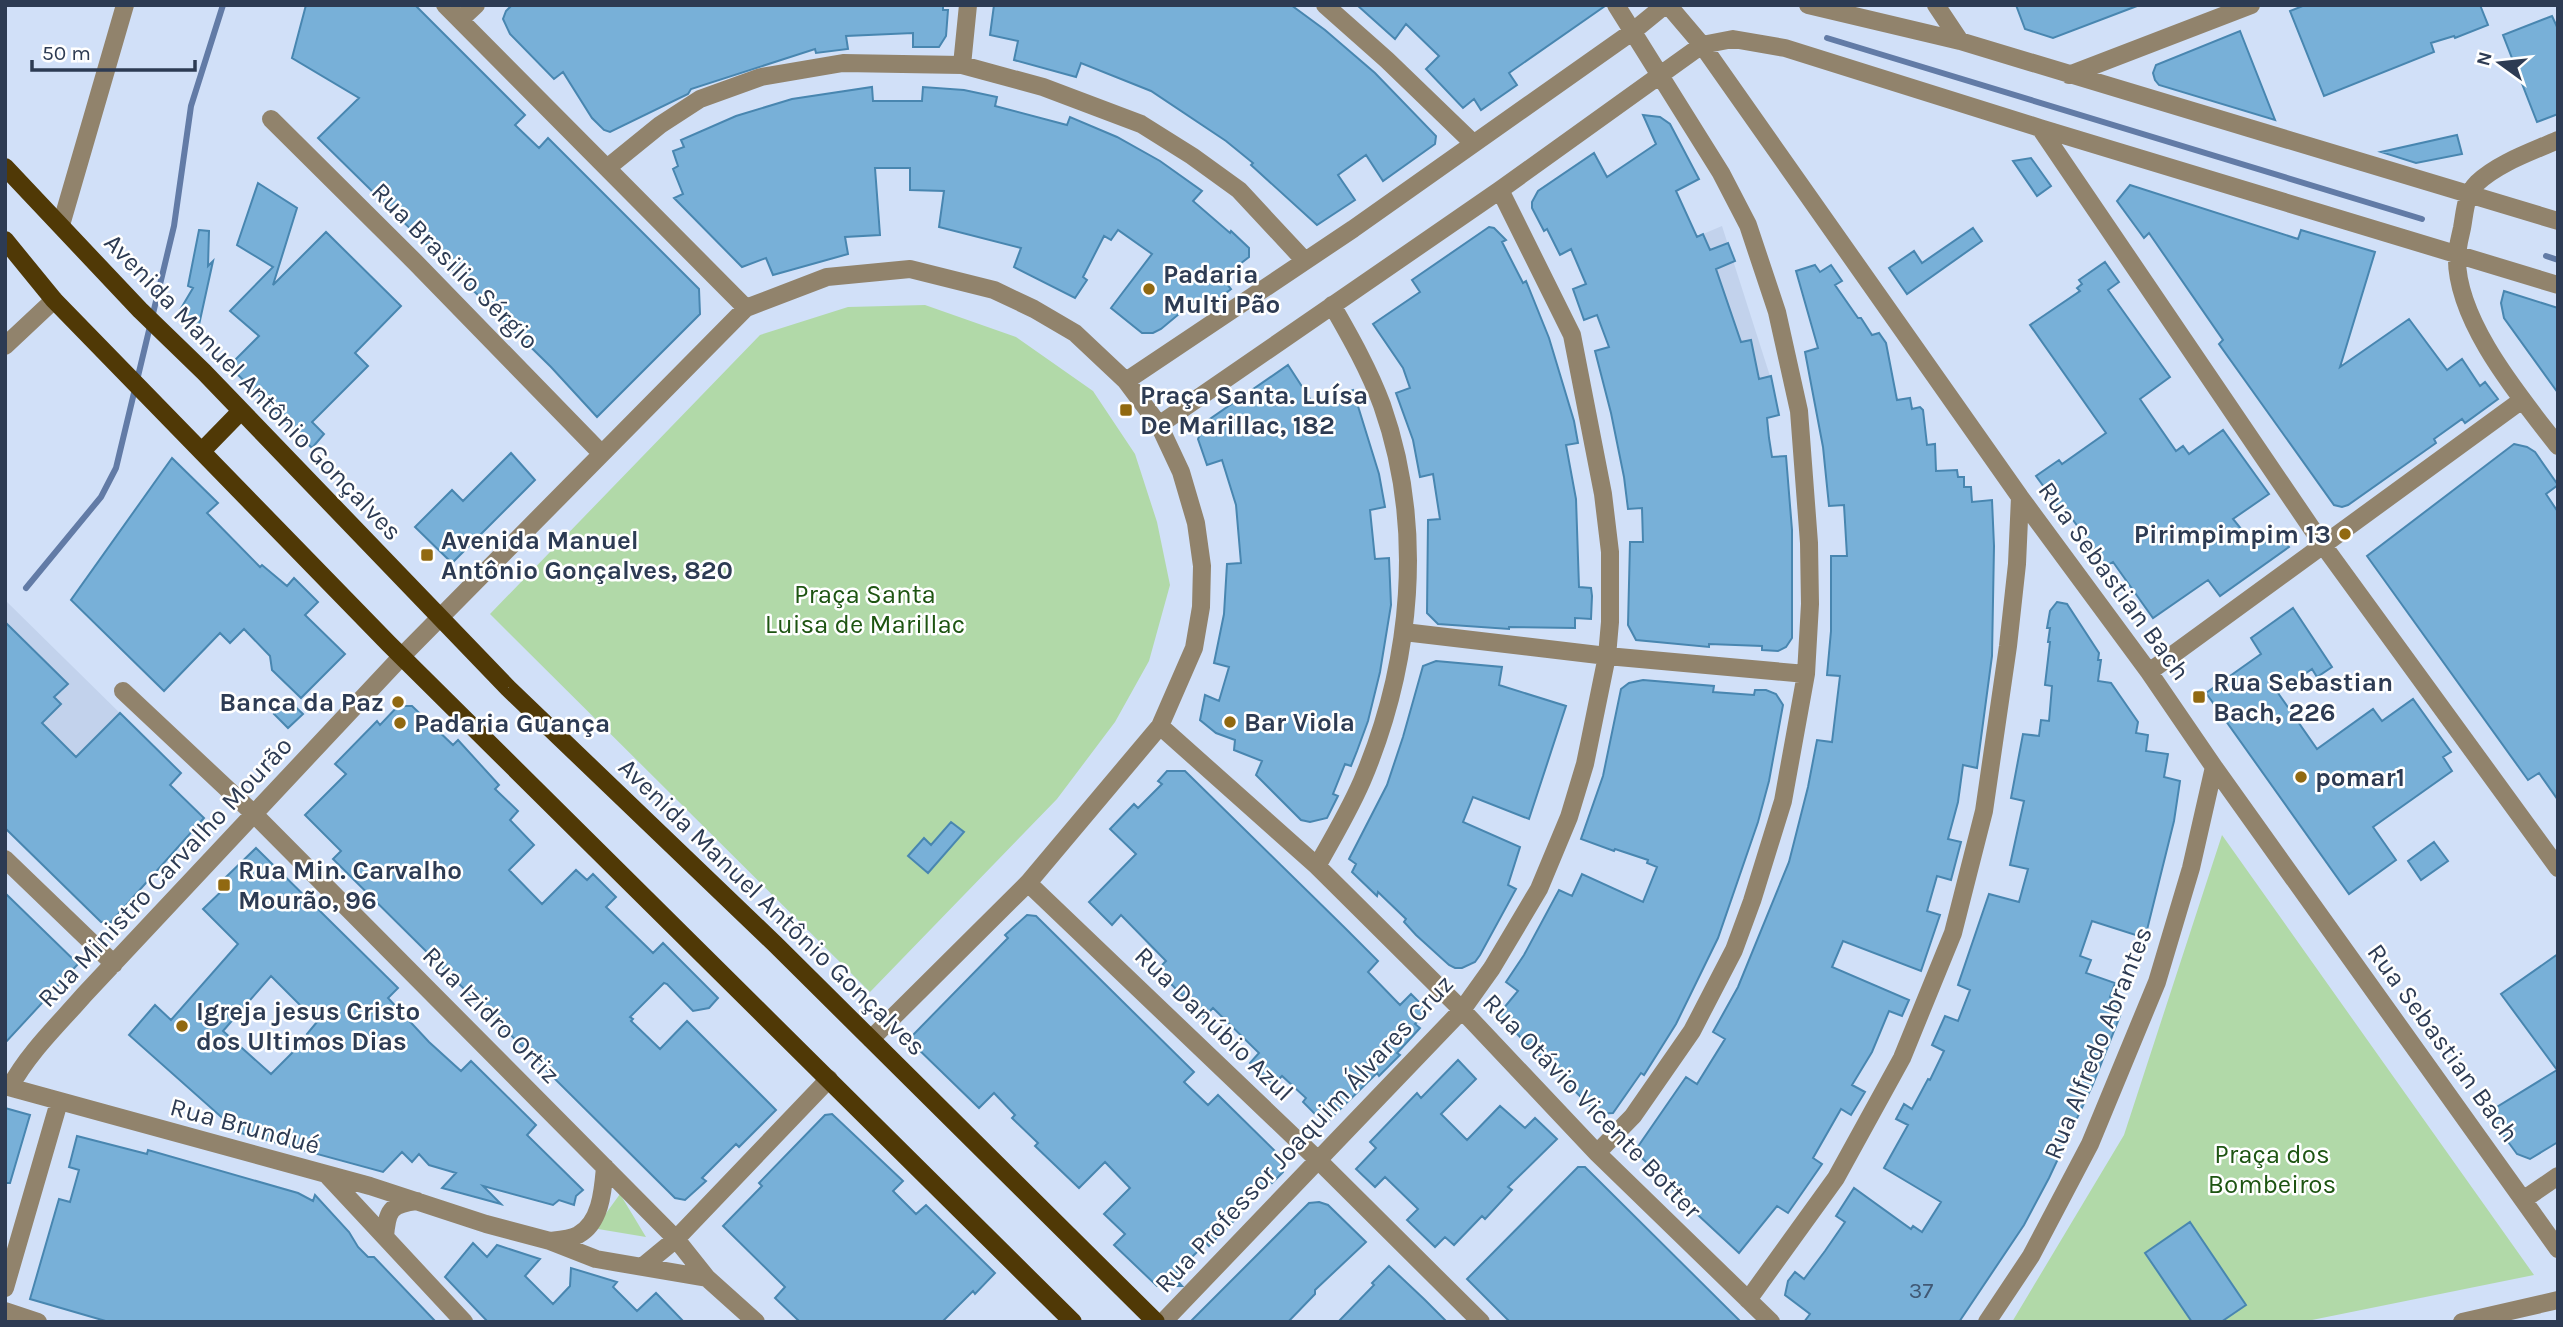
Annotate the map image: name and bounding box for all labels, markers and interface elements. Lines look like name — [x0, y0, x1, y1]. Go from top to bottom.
scale bar — [32, 28, 194, 72]
north arrow — [2465, 28, 2535, 98]
text: 50 m — [42, 41, 91, 65]
text: N — [2472, 49, 2497, 68]
street label: Rua Brasilio Sérgio — [365, 176, 545, 356]
street label: Avenida Manuel Antônio Gonçalves — [98, 227, 408, 547]
place label: Padaria Multi Pão — [1163, 259, 1280, 320]
marker: Padaria Multi Pão — [1141, 281, 1157, 297]
place label: Praça Santa. Luísa De Marillac, 182 — [1140, 380, 1368, 441]
marker: Praça Santa. Luísa De Marillac, 182 — [1118, 402, 1134, 418]
street label: Rua Sebastian Bach — [2032, 476, 2196, 686]
place label: Pirimpimpim 13 — [2134, 519, 2331, 550]
place label: Avenida Manuel Antônio Gonçalves, 820 — [441, 525, 733, 586]
marker: Pirimpimpim 13 — [2337, 526, 2353, 542]
marker: Avenida Manuel Antônio Gonçalves, 820 — [419, 547, 435, 563]
park label: Praça Santa Luisa de Marillac — [765, 579, 965, 640]
place label: Rua Sebastian Bach, 226 — [2213, 667, 2393, 728]
place label: Banca da Paz — [219, 687, 384, 718]
marker: Rua Sebastian Bach, 226 — [2191, 689, 2207, 705]
marker: Banca da Paz — [390, 694, 406, 710]
place label: Bar Viola — [1244, 707, 1355, 738]
place label: Padaria Guança — [414, 708, 610, 739]
marker: Bar Viola — [1222, 714, 1238, 730]
marker: Padaria Guança — [392, 715, 408, 731]
street label: Rua Ministro Carvalho Mourão — [31, 730, 299, 1014]
street label: Avenida Manuel Antônio Gonçalves — [612, 752, 932, 1062]
place label: pomar1 — [2315, 762, 2405, 793]
marker: pomar1 — [2293, 769, 2309, 785]
place label: Rua Min. Carvalho Mourão, 96 — [238, 855, 462, 916]
marker: Rua Min. Carvalho Mourão, 96 — [216, 877, 232, 893]
street label: Rua Alfredo Abrantes — [2037, 922, 2159, 1164]
street label: Rua Sebastian Bach — [2361, 938, 2525, 1148]
street label: Rua Izidro Ortiz — [416, 940, 566, 1090]
street label: Rua Danúbio Azul — [1128, 940, 1300, 1108]
street label: Rua Professor Joaquim Álvares Cruz — [1148, 968, 1460, 1299]
street label: Rua Otávio Vicente Botter — [1476, 987, 1708, 1225]
place label: Igreja jesus Cristo dos Ultimos Dias — [196, 996, 420, 1057]
marker: Igreja jesus Cristo dos Ultimos Dias — [174, 1018, 190, 1034]
street label: Rua Brundué — [167, 1091, 323, 1161]
park label: Praça dos Bombeiros — [2208, 1139, 2336, 1200]
house number: 37 — [1909, 1277, 1933, 1304]

